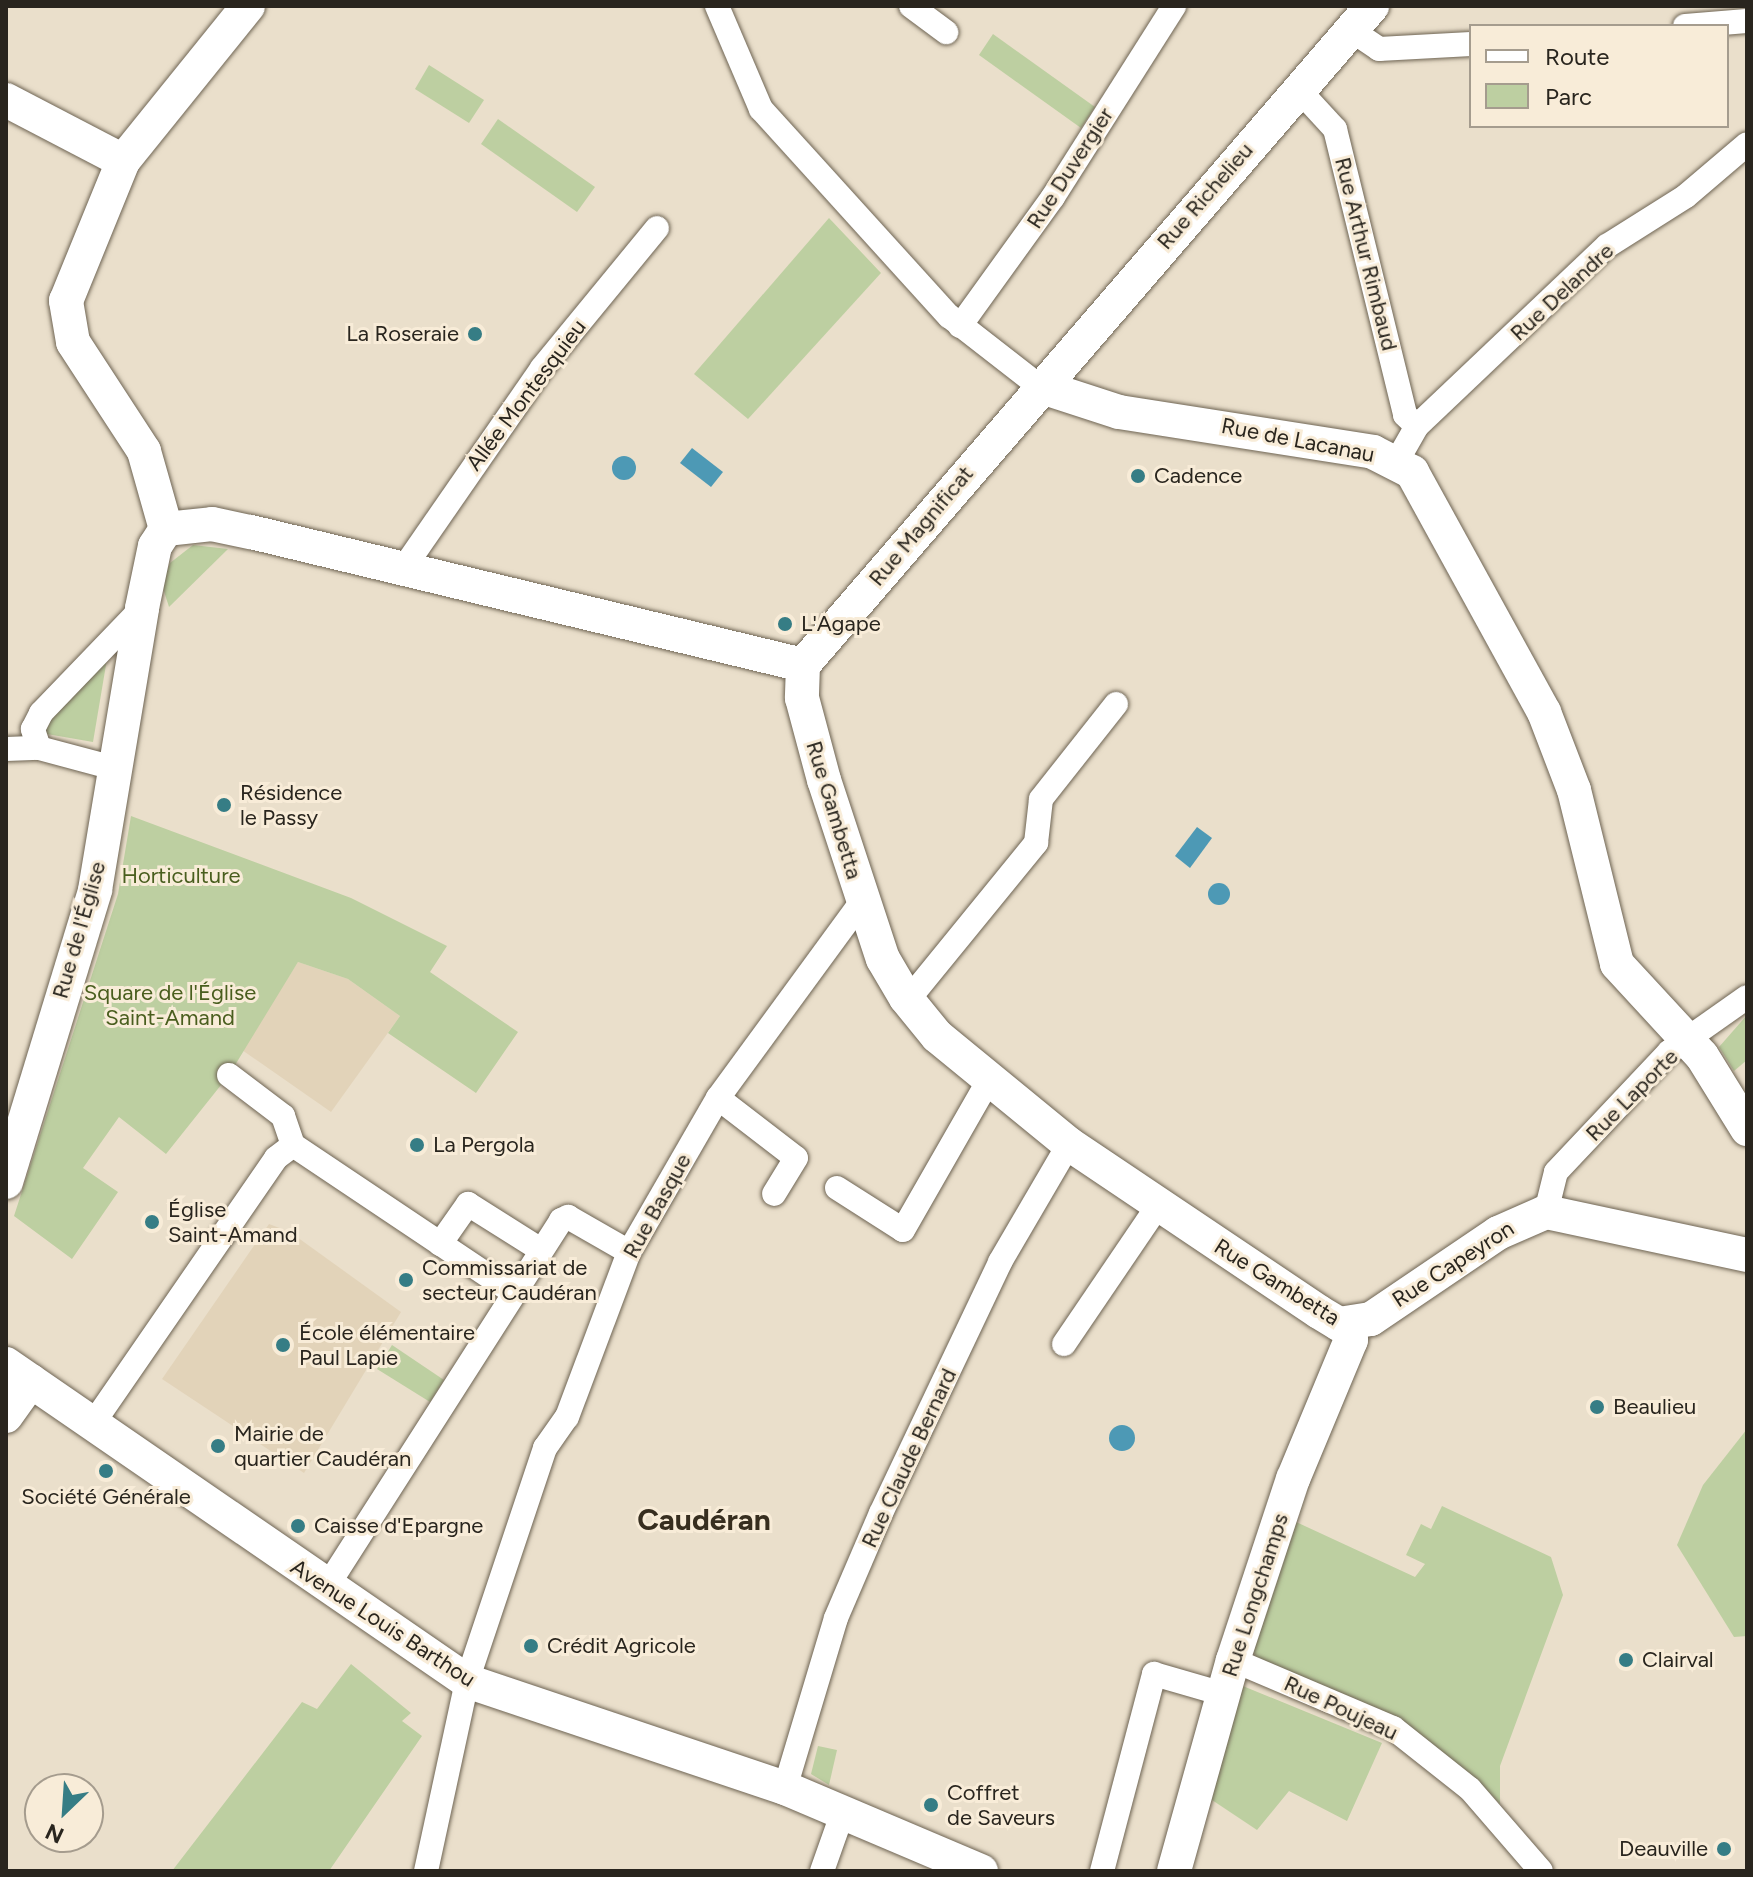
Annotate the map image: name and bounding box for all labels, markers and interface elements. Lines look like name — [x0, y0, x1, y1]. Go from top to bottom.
legend — [1469, 24, 1729, 128]
text: Route — [1545, 42, 1609, 71]
text: Parc — [1545, 82, 1592, 111]
street label: Rue Duvergier — [1021, 103, 1119, 233]
street label: Rue Richelieu — [1151, 137, 1259, 255]
street label: Rue Arthur Rimbaud — [1329, 155, 1403, 353]
street label: Rue Delandre — [1505, 238, 1619, 346]
street label: Allée Montesquieu — [461, 314, 591, 476]
place label: La Roseraie — [346, 321, 459, 347]
marker: La Roseraie — [466, 325, 484, 343]
street label: Rue de Lacanau — [1219, 412, 1377, 468]
street label: Rue Magnificat — [863, 461, 979, 591]
place label: Cadence — [1154, 463, 1242, 489]
marker: Cadence — [1129, 467, 1147, 485]
place label: L'Agape — [801, 611, 881, 637]
marker: L'Agape — [776, 615, 794, 633]
street label: Rue Gambetta — [800, 738, 868, 882]
place label: Résidence le Passy — [240, 779, 342, 830]
marker: Résidence le Passy — [215, 796, 233, 814]
street label: Rue de l'Église — [47, 858, 111, 1002]
park label: Horticulture — [121, 863, 241, 889]
park label: Square de l'Église Saint-Amand — [84, 979, 256, 1030]
street label: Rue Laporte — [1580, 1043, 1684, 1147]
place label: La Pergola — [433, 1132, 535, 1158]
marker: La Pergola — [408, 1136, 426, 1154]
street label: Rue Basque — [617, 1149, 697, 1263]
place label: Église Saint-Amand — [168, 1196, 298, 1248]
marker: Église Saint-Amand — [143, 1213, 161, 1231]
street label: Rue Capeyron — [1387, 1215, 1519, 1313]
street label: Rue Gambetta — [1209, 1233, 1345, 1331]
place label: Commissariat de secteur Caudéran — [422, 1254, 597, 1306]
marker: Commissariat de secteur Caudéran — [397, 1271, 415, 1289]
place label: École élémentaire Paul Lapie — [299, 1319, 475, 1370]
marker: École élémentaire Paul Lapie — [274, 1336, 292, 1354]
street label: Rue Claude Bernard — [856, 1364, 962, 1552]
place label: Beaulieu — [1613, 1394, 1696, 1420]
marker: Beaulieu — [1588, 1398, 1606, 1416]
place label: Mairie de quartier Caudéran — [234, 1420, 411, 1472]
marker: Mairie de quartier Caudéran — [209, 1437, 227, 1455]
marker: Société Générale — [97, 1462, 115, 1480]
place label: Société Générale — [21, 1484, 191, 1510]
district label: Caudéran — [637, 1502, 771, 1538]
street label: Rue Longchamps — [1216, 1510, 1294, 1680]
place label: Caisse d'Epargne — [314, 1513, 483, 1539]
marker: Caisse d'Epargne — [289, 1517, 307, 1535]
street label: Avenue Louis Barthou — [286, 1553, 480, 1693]
place label: Crédit Agricole — [547, 1633, 696, 1659]
marker: Crédit Agricole — [522, 1637, 540, 1655]
place label: Clairval — [1642, 1647, 1714, 1673]
marker: Clairval — [1617, 1651, 1635, 1669]
street label: Rue Poujeau — [1280, 1670, 1402, 1746]
north arrow — [24, 1773, 104, 1853]
place label: Coffret de Saveurs — [947, 1779, 1055, 1830]
marker: Coffret de Saveurs — [922, 1796, 940, 1814]
text: N — [41, 1818, 68, 1849]
place label: Deauville — [1619, 1836, 1708, 1862]
marker: Deauville — [1715, 1840, 1733, 1858]

